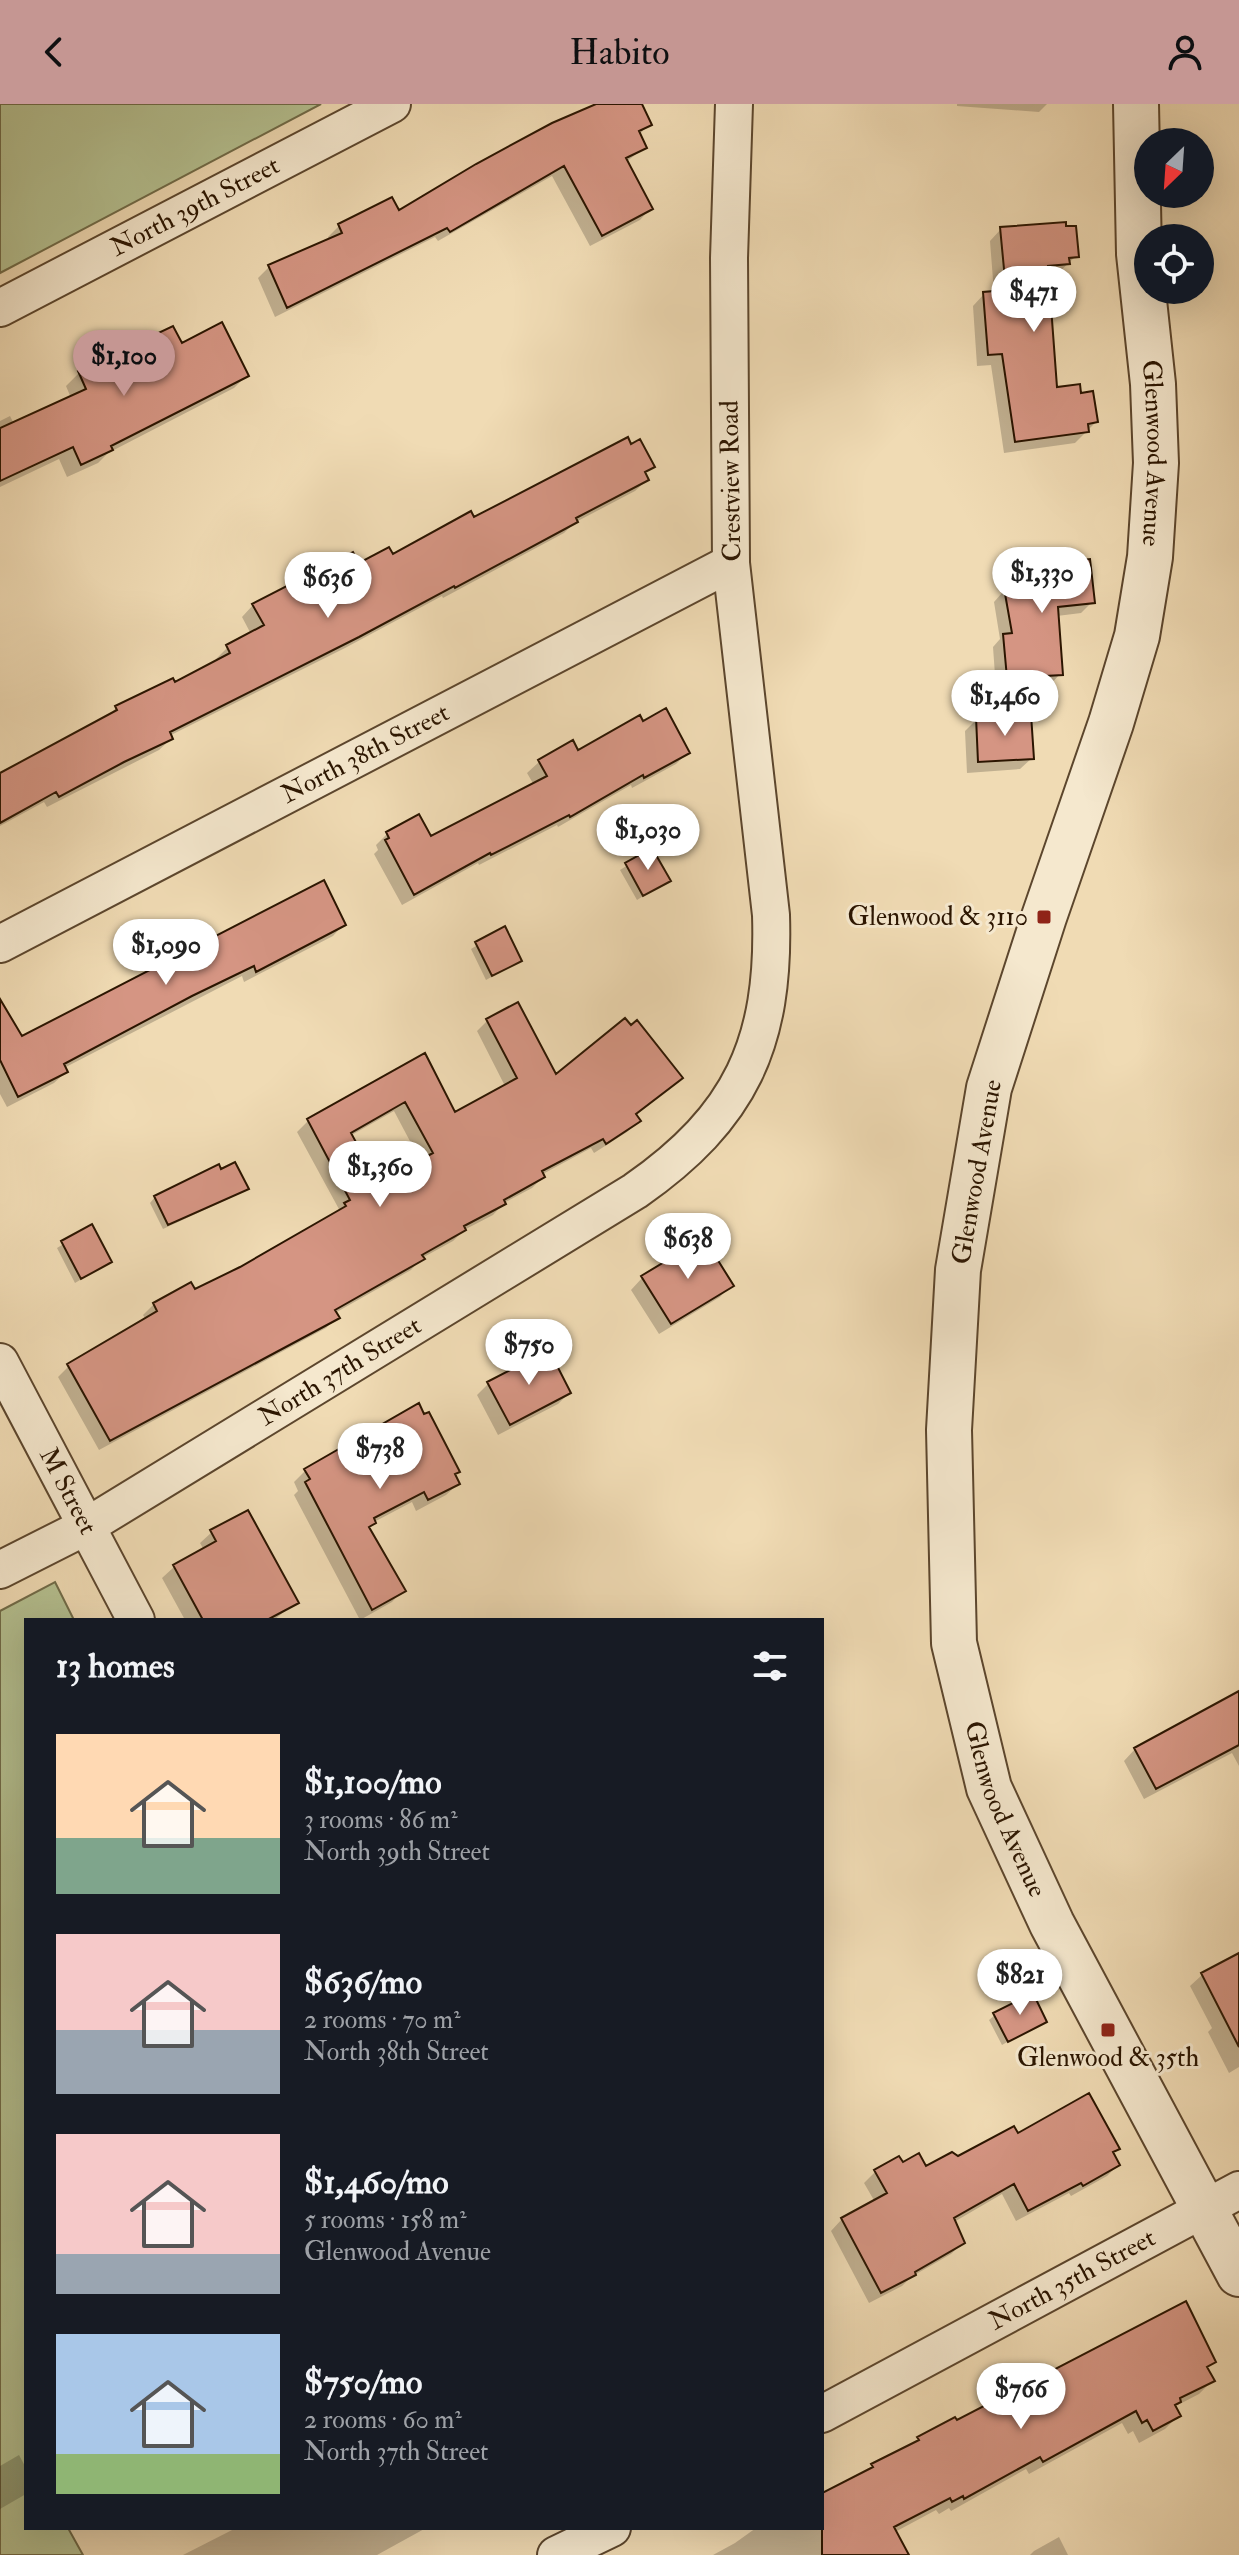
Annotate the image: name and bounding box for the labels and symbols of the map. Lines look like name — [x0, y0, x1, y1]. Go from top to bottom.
north arrow — [1134, 128, 1214, 208]
street label: North 39th Street — [105, 149, 285, 264]
pin: $471 — [987, 266, 1081, 334]
pin: $1,100 — [59, 330, 189, 398]
street label: Glenwood Avenue — [1134, 358, 1172, 548]
street label: Crestview Road — [714, 400, 748, 562]
pin: $1,330 — [977, 547, 1107, 615]
pin: $636 — [281, 552, 375, 620]
pin: $1,460 — [940, 670, 1070, 738]
street label: North 38th Street — [276, 697, 455, 810]
pin: $1,030 — [583, 804, 713, 872]
place label: Glenwood & 3110 — [848, 901, 1028, 933]
marker: Glenwood & 3110 — [1035, 908, 1053, 926]
pin: $1,090 — [101, 919, 231, 987]
street label: Glenwood Avenue — [945, 1077, 1009, 1267]
pin: $1,360 — [315, 1141, 445, 1209]
pin: $638 — [641, 1213, 735, 1281]
street label: North 37th Street — [253, 1310, 427, 1433]
pin: $750 — [482, 1319, 576, 1387]
pin: $738 — [333, 1423, 427, 1491]
street label: M Street — [32, 1442, 104, 1540]
street label: Glenwood Avenue — [957, 1718, 1053, 1902]
pin: $821 — [973, 1949, 1067, 2017]
marker: Glenwood & 35th — [1099, 2021, 1117, 2039]
place label: Glenwood & 35th — [1017, 2042, 1199, 2074]
street label: North 35th Street — [984, 2222, 1161, 2337]
pin: $766 — [974, 2363, 1068, 2431]

